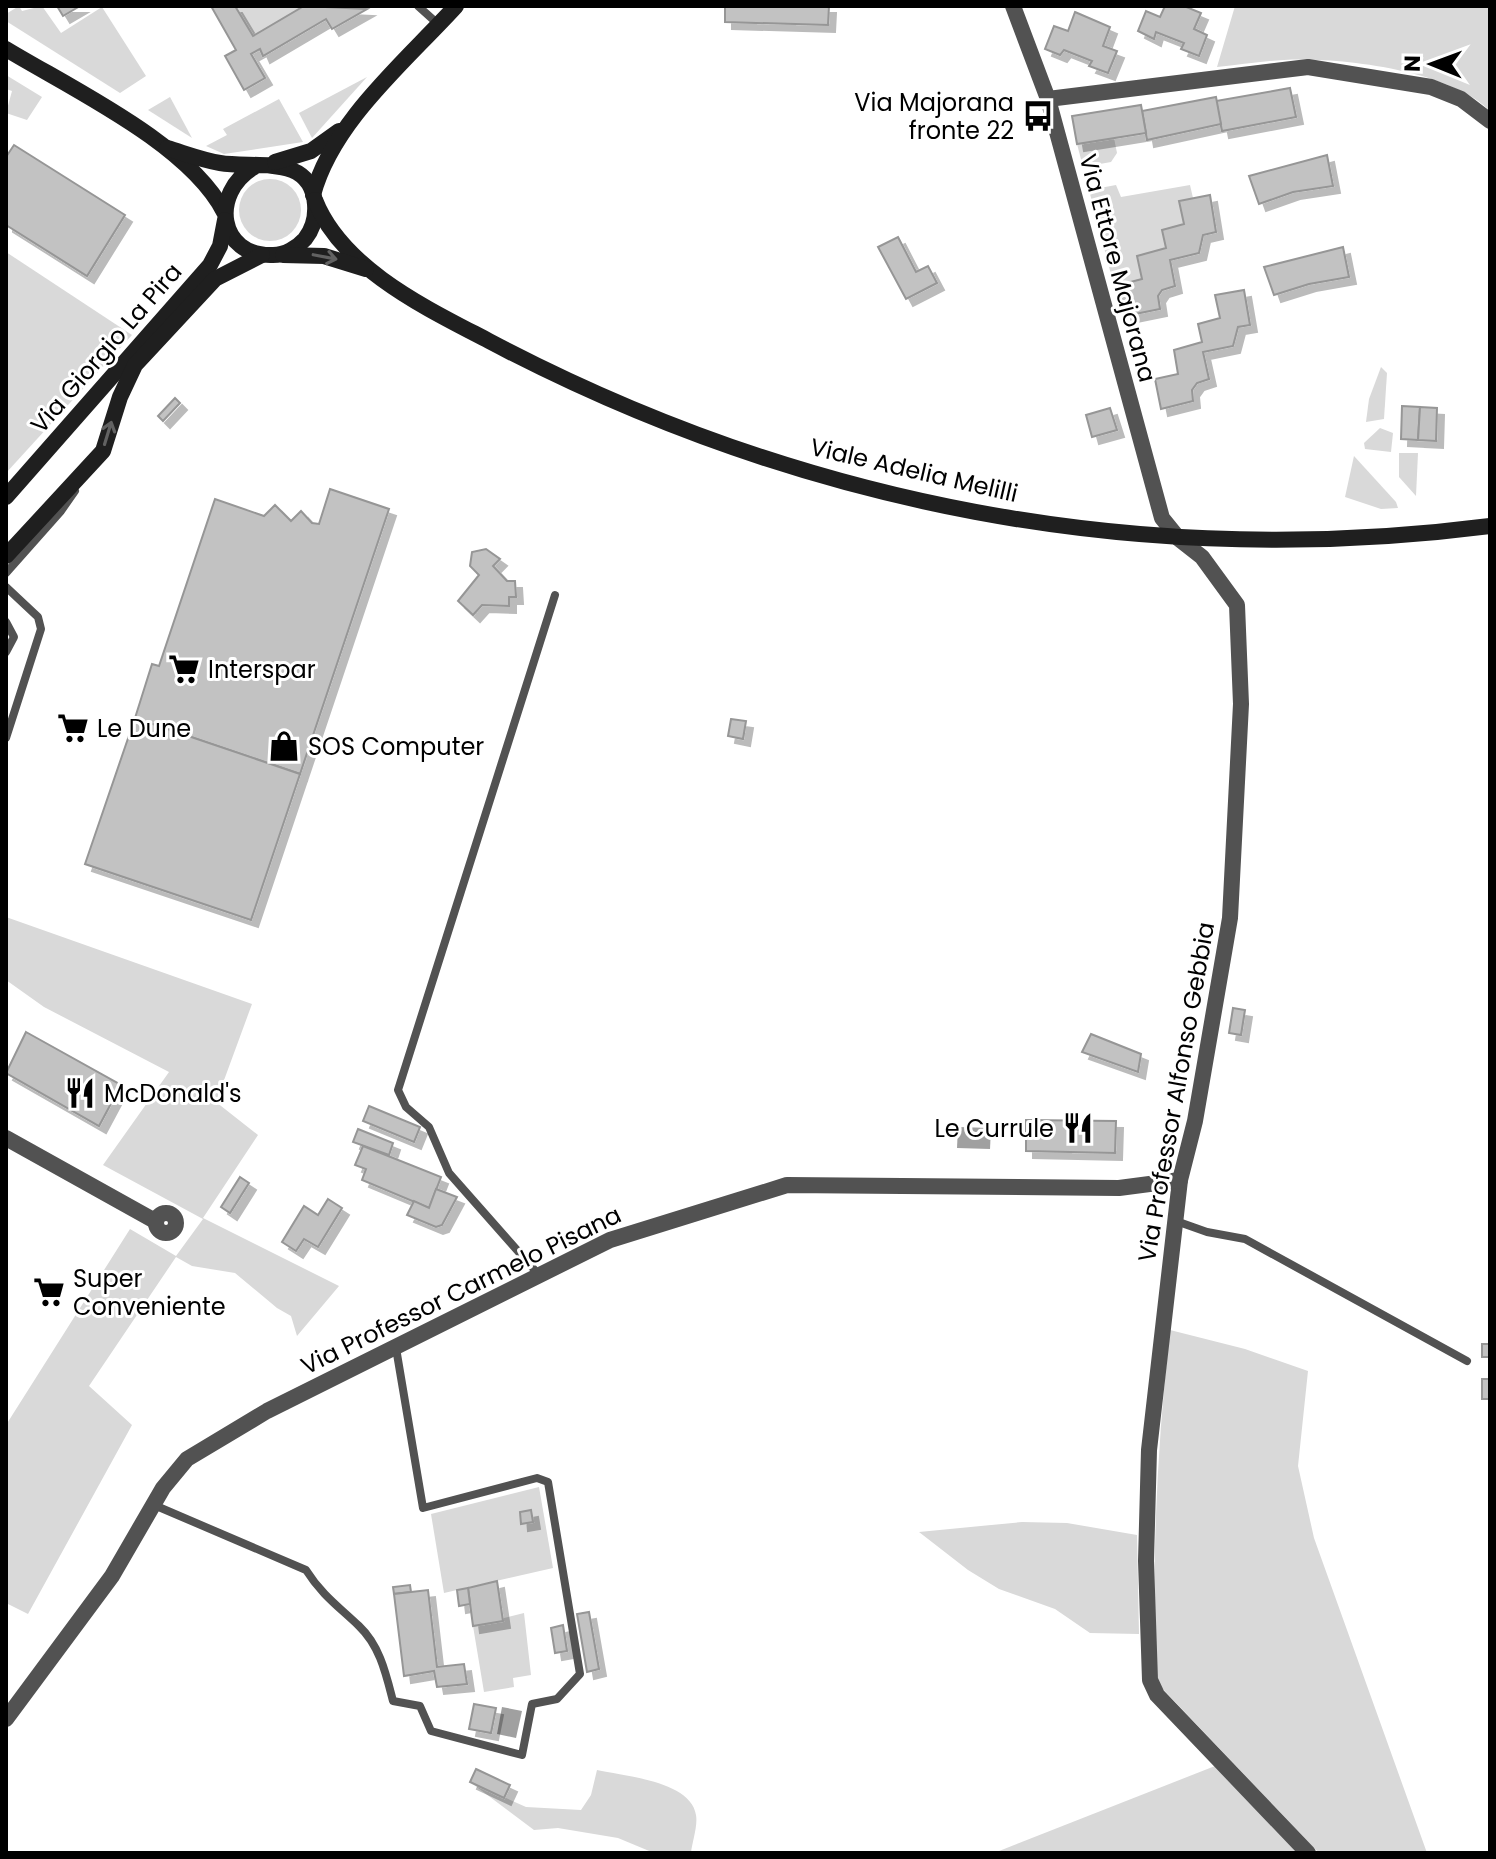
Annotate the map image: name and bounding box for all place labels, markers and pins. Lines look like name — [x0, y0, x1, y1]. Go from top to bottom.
place label: Via Majorana fronte 22 — [854, 86, 1014, 147]
bus stop icon: Via Majorana fronte 22 — [1021, 99, 1055, 133]
supermarket icon: Interspar — [167, 652, 201, 686]
place label: Interspar — [208, 653, 316, 686]
supermarket icon: Le Dune — [56, 711, 90, 745]
place label: Le Dune — [97, 712, 191, 745]
shop icon: SOS Computer — [267, 729, 301, 763]
place label: SOS Computer — [308, 730, 484, 763]
restaurant icon: McDonald's — [63, 1076, 97, 1110]
place label: McDonald's — [104, 1077, 242, 1110]
restaurant icon: Le Currule — [1061, 1111, 1095, 1145]
place label: Le Currule — [934, 1112, 1054, 1145]
place label: Super Conveniente — [73, 1262, 226, 1323]
supermarket icon: Super Conveniente — [32, 1275, 66, 1309]

